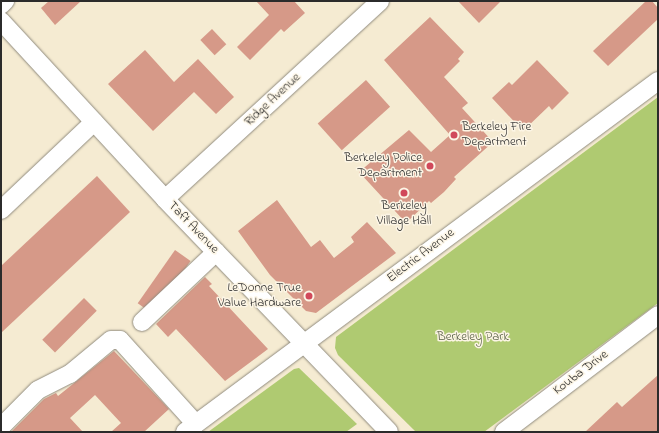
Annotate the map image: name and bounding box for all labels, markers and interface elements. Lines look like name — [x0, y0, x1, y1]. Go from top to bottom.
street label: Ridge Avenue — [242, 70, 304, 130]
place label: Berkeley Fire Department — [462, 120, 531, 151]
marker: Berkeley Fire Department — [449, 130, 459, 140]
place label: Berkeley Police Department — [344, 151, 422, 182]
marker: Berkeley Police Department — [425, 161, 435, 171]
marker: Berkeley Village Hall — [399, 188, 409, 198]
street label: Taft Avenue — [164, 199, 222, 257]
place label: Berkeley Village Hall — [377, 199, 431, 230]
street label: Electric Avenue — [384, 226, 458, 286]
place label: LeDonne True Value Hardware — [218, 281, 301, 312]
marker: LeDonne True Value Hardware — [304, 291, 314, 301]
park label: Berkeley Park — [437, 329, 509, 345]
street label: Kouba Drive — [550, 347, 612, 399]

